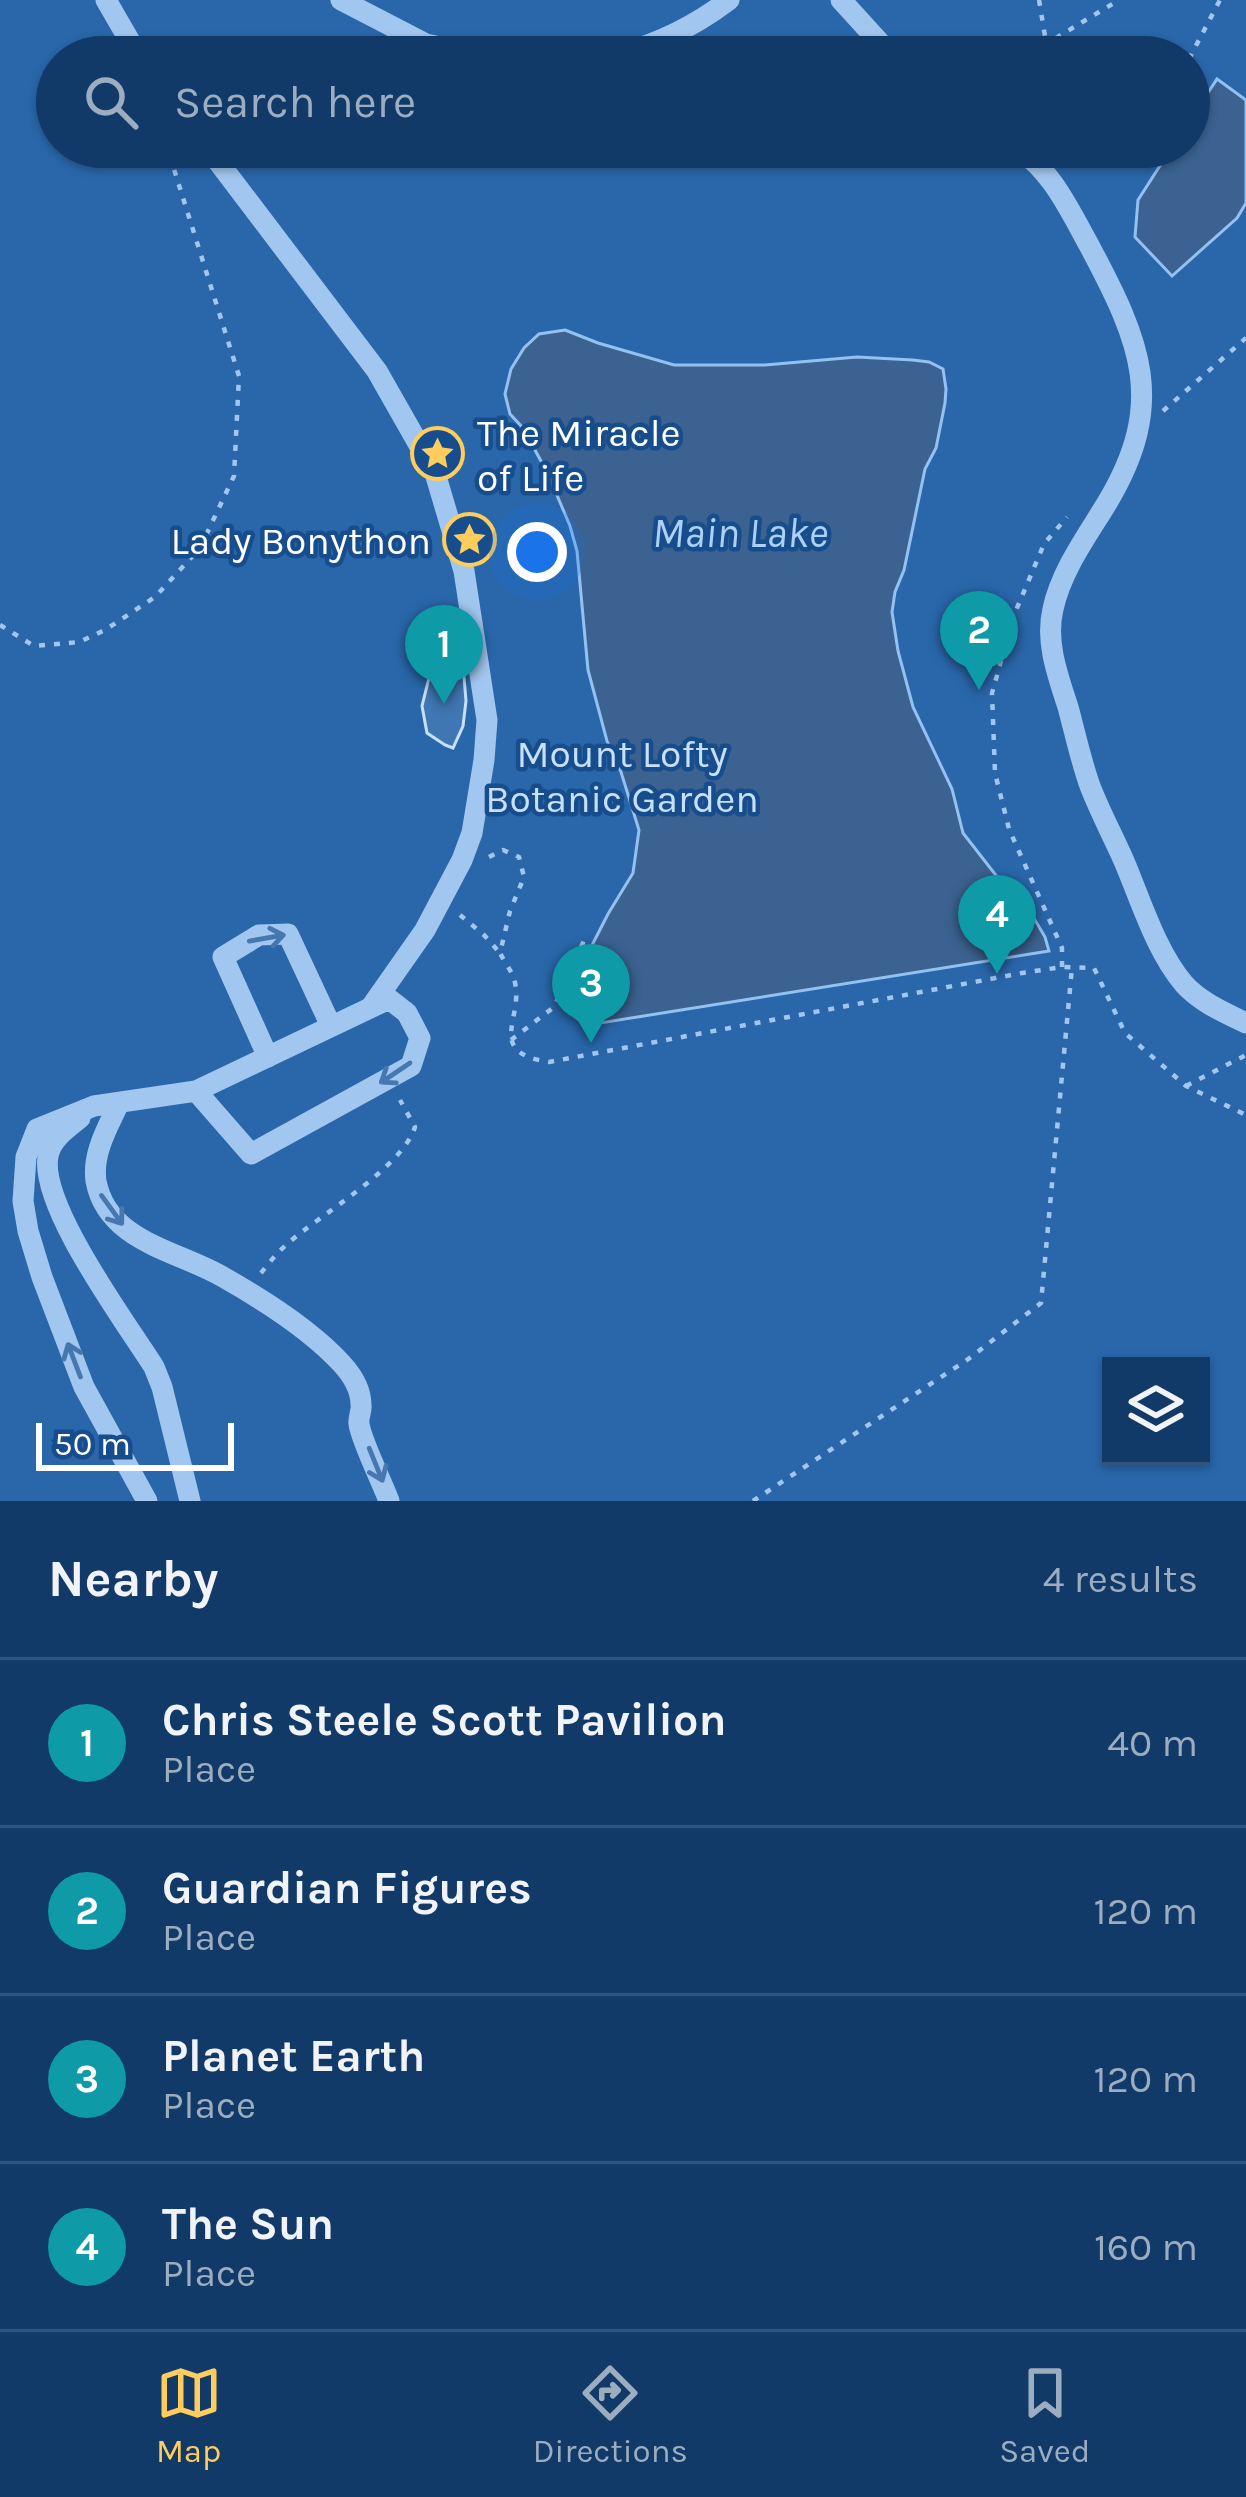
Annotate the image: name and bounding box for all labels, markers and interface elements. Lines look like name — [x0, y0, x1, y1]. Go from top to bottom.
search box — [36, 36, 1210, 168]
icon: search — [78, 69, 144, 135]
text: Search here — [174, 76, 416, 128]
place label: The Miracle of Life — [477, 410, 681, 501]
place icon: The Miracle of Life — [410, 426, 466, 482]
water label: Main Lake — [652, 508, 828, 558]
place icon: Lady Bonython — [442, 512, 498, 568]
place label: Lady Bonython — [170, 518, 431, 564]
your location — [507, 522, 567, 582]
pin: 2 — [940, 591, 1018, 690]
pin: 1 — [405, 605, 483, 704]
park label: Mount Lofty Botanic Garden — [485, 731, 759, 822]
pin: 4 — [958, 875, 1036, 974]
one-way arrow — [247, 926, 286, 948]
pin: 3 — [552, 944, 630, 1043]
one-way arrow — [379, 1060, 412, 1085]
one-way arrow — [99, 1193, 124, 1226]
one-way arrow — [61, 1343, 83, 1380]
map controls — [1102, 1357, 1210, 1465]
button: layers — [1102, 1357, 1210, 1465]
scale bar — [36, 1417, 234, 1470]
text: 50 m — [54, 1425, 131, 1463]
one-way arrow — [366, 1446, 388, 1483]
text: Nearby — [48, 1549, 218, 1609]
text: 4 results — [1043, 1556, 1198, 1602]
text: Chris Steele Scott Pavilion — [162, 1694, 727, 1746]
text: 1 — [80, 1720, 94, 1766]
text: 40 m — [1107, 1720, 1198, 1766]
text: Place — [162, 1746, 256, 1792]
text: Guardian Figures — [162, 1862, 532, 1914]
text: 2 — [75, 1888, 99, 1934]
text: 120 m — [1094, 1888, 1198, 1934]
text: Place — [162, 1914, 256, 1960]
text: Planet Earth — [162, 2030, 425, 2082]
text: 3 — [75, 2056, 99, 2102]
text: 120 m — [1094, 2056, 1198, 2102]
text: Place — [162, 2082, 256, 2128]
text: The Sun — [162, 2198, 334, 2250]
text: 4 — [75, 2224, 99, 2270]
text: 160 m — [1094, 2224, 1198, 2270]
text: Place — [162, 2250, 256, 2296]
tab: Map — [156, 2360, 222, 2470]
tab: Directions — [533, 2360, 688, 2470]
tab: Saved — [999, 2360, 1090, 2470]

